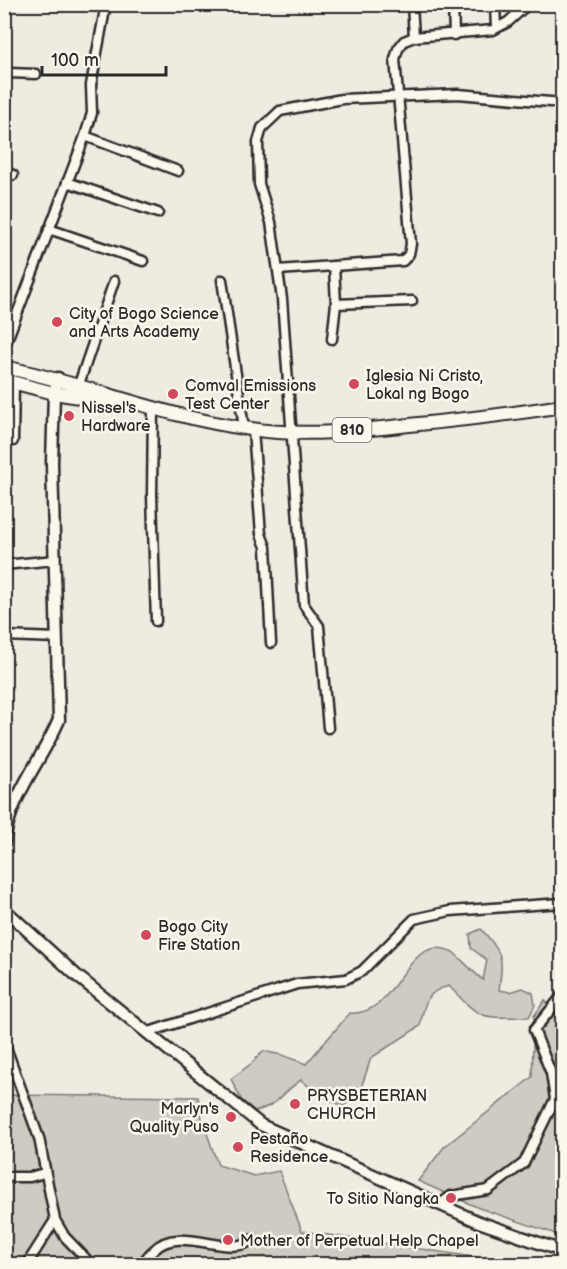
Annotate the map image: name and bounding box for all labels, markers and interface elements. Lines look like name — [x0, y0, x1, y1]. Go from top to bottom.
scale bar — [42, 39, 166, 77]
text: 100 m — [51, 50, 99, 71]
place label: City of Bogo Science and Arts Academy — [69, 305, 219, 342]
marker: City of Bogo Science and Arts Academy — [50, 315, 64, 329]
place label: Iglesia Ni Cristo, Lokal ng Bogo — [366, 367, 483, 404]
place label: Comval Emissions Test Center — [185, 377, 316, 414]
marker: Iglesia Ni Cristo, Lokal ng Bogo — [347, 377, 361, 391]
marker: Comval Emissions Test Center — [166, 387, 180, 401]
place label: Nissel's Hardware — [81, 399, 151, 436]
marker: Nissel's Hardware — [62, 409, 76, 423]
road number: 810 — [332, 418, 372, 442]
place label: Bogo City Fire Station — [158, 918, 240, 955]
marker: Bogo City Fire Station — [139, 928, 153, 942]
place label: PRYSBETERIAN CHURCH — [307, 1087, 427, 1124]
marker: PRYSBETERIAN CHURCH — [288, 1097, 302, 1111]
place label: Marlyn's Quality Puso — [130, 1100, 219, 1137]
marker: Marlyn's Quality Puso — [224, 1110, 238, 1124]
place label: Pestaño Residence — [250, 1130, 329, 1167]
marker: Pestaño Residence — [231, 1140, 245, 1154]
place label: To Sitio Nangka — [327, 1190, 439, 1209]
marker: To Sitio Nangka — [444, 1191, 458, 1205]
place label: Mother of Perpetual Help Chapel — [240, 1232, 478, 1251]
marker: Mother of Perpetual Help Chapel — [221, 1233, 235, 1247]

